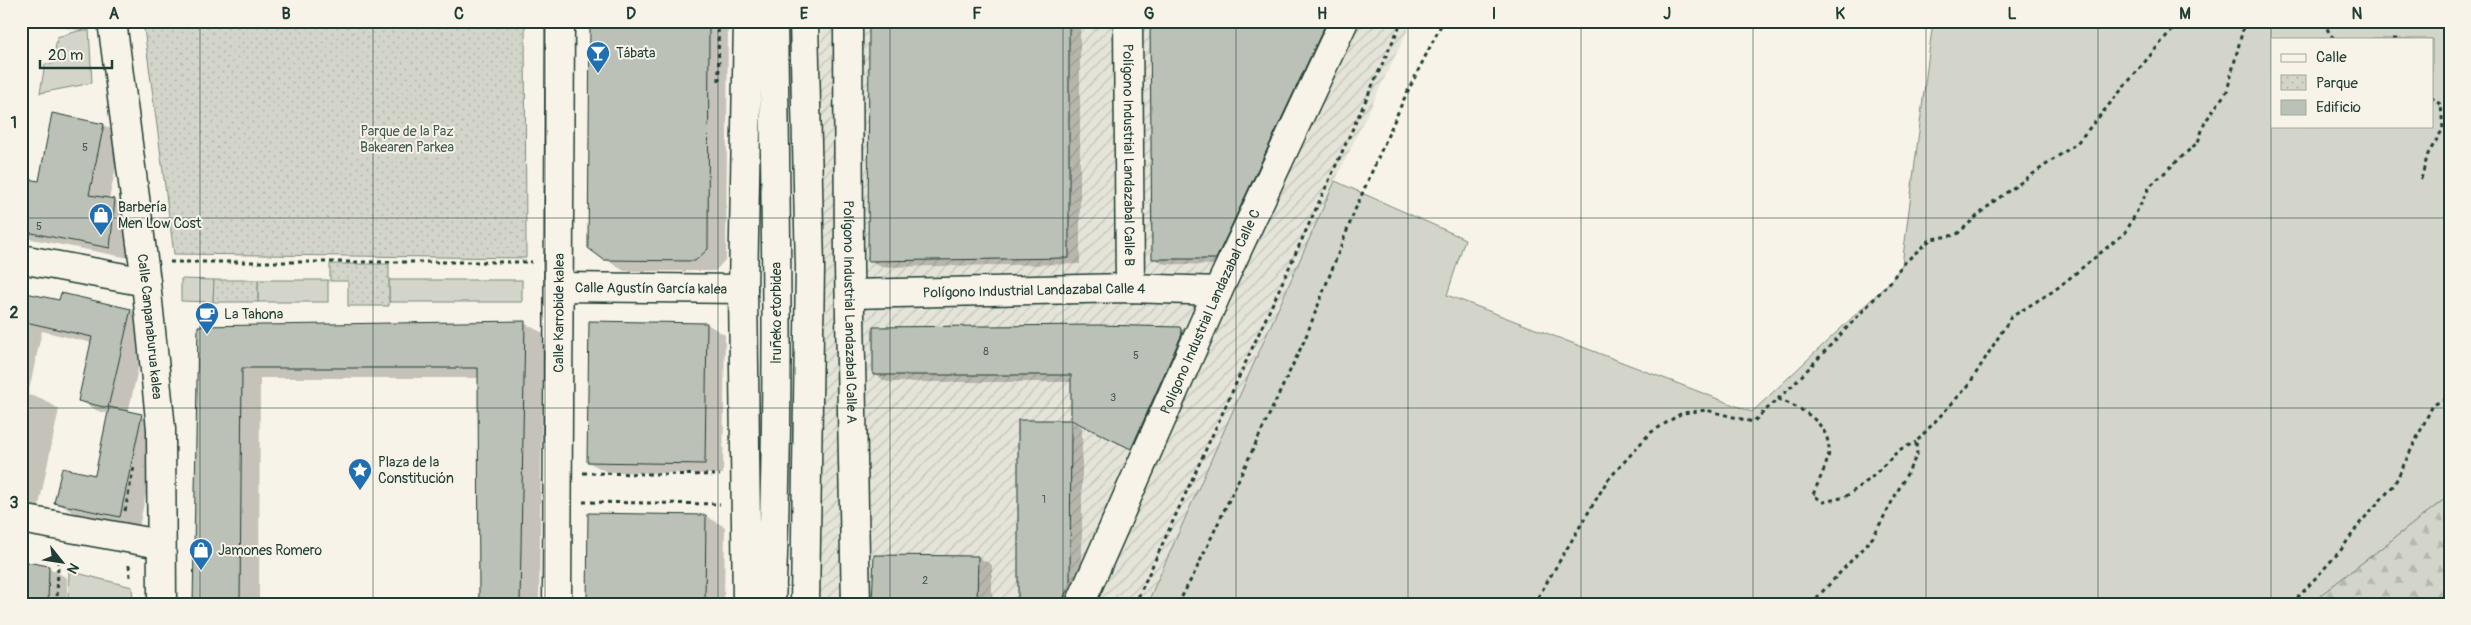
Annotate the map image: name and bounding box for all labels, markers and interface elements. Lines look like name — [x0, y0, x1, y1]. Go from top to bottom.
text: A — [109, 4, 120, 24]
text: B — [281, 4, 291, 24]
text: C — [454, 4, 464, 24]
text: D — [626, 4, 636, 24]
text: E — [800, 4, 809, 24]
text: F — [972, 4, 982, 24]
text: G — [1144, 4, 1155, 24]
text: H — [1317, 4, 1327, 24]
text: I — [1492, 4, 1496, 24]
text: J — [1663, 4, 1671, 24]
text: K — [1835, 4, 1845, 24]
text: L — [2007, 4, 2017, 24]
text: M — [2179, 4, 2191, 24]
text: N — [2352, 4, 2363, 24]
scale bar — [40, 38, 112, 70]
legend — [2271, 38, 2434, 128]
bar icon: Tábata — [585, 40, 611, 74]
street label: Polígono Industrial Landazabal Calle B — [1120, 44, 1138, 266]
place label: Tábata — [616, 45, 655, 62]
text: 20 m — [48, 46, 83, 65]
text: Calle — [2316, 48, 2347, 67]
text: Parque — [2316, 74, 2359, 93]
text: Edificio — [2316, 98, 2361, 117]
text: 1 — [11, 113, 17, 133]
park label: Parque de la Paz Bakearen Parkea — [360, 123, 454, 156]
house number: 5 — [82, 141, 88, 154]
place label: Barbería Men Low Cost — [118, 199, 202, 232]
street label: Polígono Industrial Landazabal Calle A — [840, 200, 861, 424]
shop icon: Barbería Men Low Cost — [88, 202, 114, 236]
street label: Polígono Industrial Landazabal Calle C — [1156, 206, 1264, 417]
house number: 5 — [36, 220, 42, 233]
street label: Calle Canpanaburua kalea — [134, 253, 166, 400]
street label: Calle Karrobide kalea — [550, 253, 567, 373]
street label: Iruñeko etorbidea — [768, 262, 785, 364]
street label: Calle Agustín García kalea — [575, 279, 727, 297]
street label: Polígono Industrial Landazabal Calle 4 — [922, 279, 1146, 301]
cafe icon: La Tahona — [194, 301, 220, 335]
text: 2 — [10, 303, 19, 323]
place label: La Tahona — [224, 306, 283, 323]
house number: 8 — [983, 345, 989, 358]
house number: 5 — [1133, 349, 1139, 362]
house number: 3 — [1110, 391, 1116, 404]
place label: Plaza de la Constitución — [378, 454, 454, 487]
place icon: Plaza de la Constitución — [347, 457, 373, 491]
text: 3 — [10, 493, 19, 513]
house number: 1 — [1042, 493, 1046, 506]
shop icon: Jamones Romero — [188, 537, 214, 571]
north arrow — [38, 538, 88, 588]
place label: Jamones Romero — [218, 542, 322, 559]
text: N — [63, 560, 83, 577]
house number: 2 — [922, 574, 928, 587]

